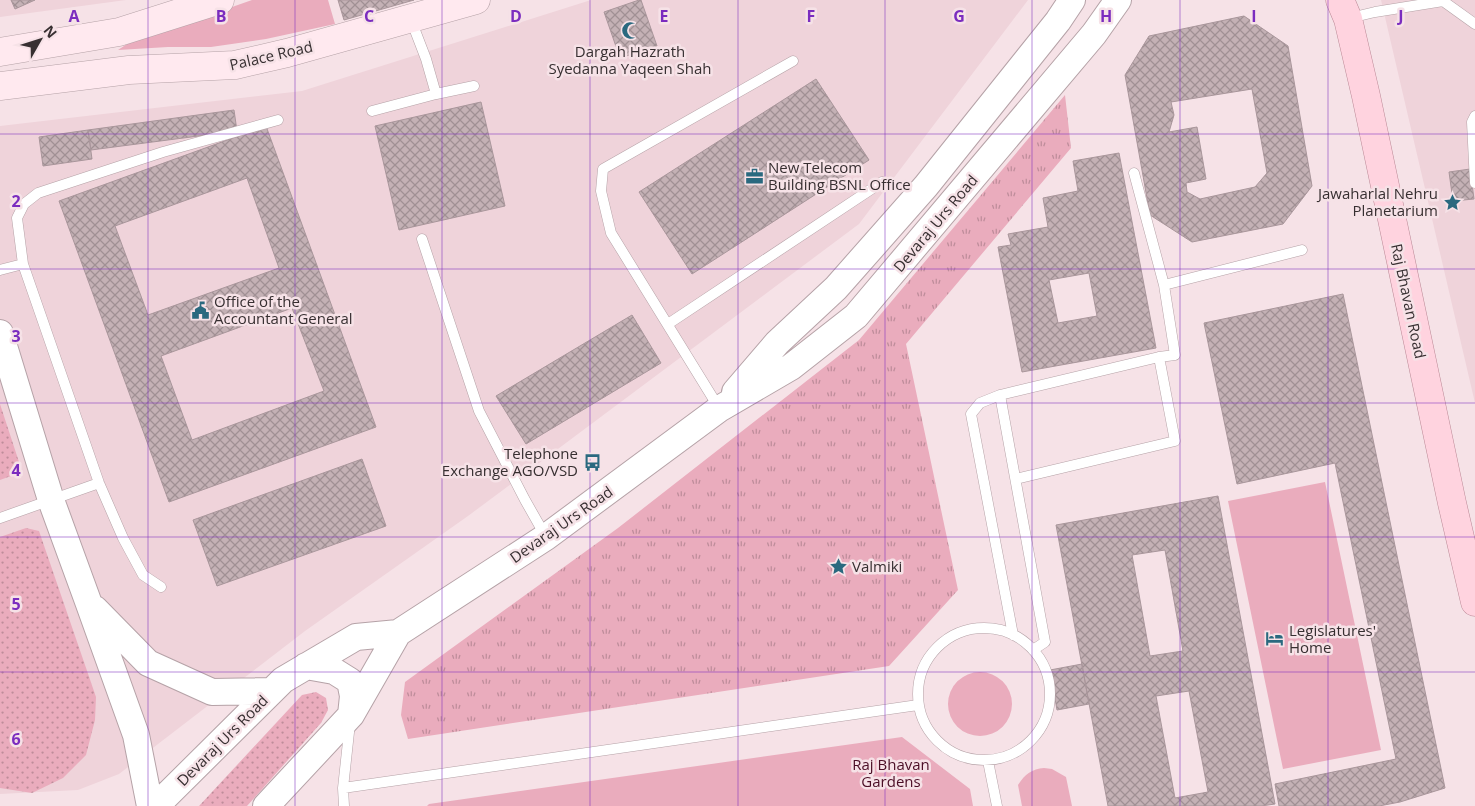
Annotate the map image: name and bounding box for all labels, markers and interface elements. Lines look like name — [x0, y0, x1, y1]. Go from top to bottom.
text: A — [68, 5, 80, 27]
text: B — [216, 5, 226, 27]
text: C — [364, 5, 374, 27]
text: D — [510, 5, 522, 27]
text: E — [660, 5, 669, 27]
text: F — [807, 5, 815, 27]
text: G — [953, 5, 965, 27]
text: H — [1100, 5, 1112, 27]
text: I — [1251, 5, 1257, 27]
text: J — [1396, 5, 1404, 27]
north arrow — [15, 15, 65, 65]
mosque icon: Dargah Hazrath Syedanna Yaqeen Shah — [620, 20, 640, 40]
text: N — [40, 21, 61, 42]
street label: Palace Road — [227, 36, 315, 74]
place label: Dargah Hazrath Syedanna Yaqeen Shah — [548, 41, 712, 78]
place label: New Telecom Building BSNL Office — [768, 157, 911, 194]
office icon: New Telecom Building BSNL Office — [744, 166, 764, 186]
street label: Devaraj Urs Road — [888, 170, 982, 276]
place label: Jawaharlal Nehru Planetarium — [1316, 183, 1438, 220]
text: 2 — [11, 190, 21, 212]
place icon: Jawaharlal Nehru Planetarium — [1442, 192, 1462, 212]
street label: Raj Bhavan Road — [1387, 242, 1431, 360]
place label: Office of the Accountant General — [214, 291, 353, 328]
public building icon: Office of the Accountant General — [190, 300, 210, 320]
text: 3 — [11, 325, 21, 347]
place label: Telephone Exchange AGO/VSD — [442, 443, 578, 480]
bus stop icon: Telephone Exchange AGO/VSD — [582, 452, 602, 472]
text: 4 — [11, 459, 21, 481]
street label: Devaraj Urs Road — [506, 481, 616, 567]
place icon: Valmiki — [828, 556, 848, 576]
place label: Valmiki — [852, 556, 902, 576]
text: 5 — [11, 593, 21, 615]
place label: Legislatures' Home — [1289, 620, 1376, 657]
hotel icon: Legislatures' Home — [1265, 629, 1285, 649]
street label: Devaraj Urs Road — [172, 690, 272, 790]
text: 6 — [11, 728, 21, 750]
park label: Raj Bhavan Gardens — [852, 754, 930, 791]

